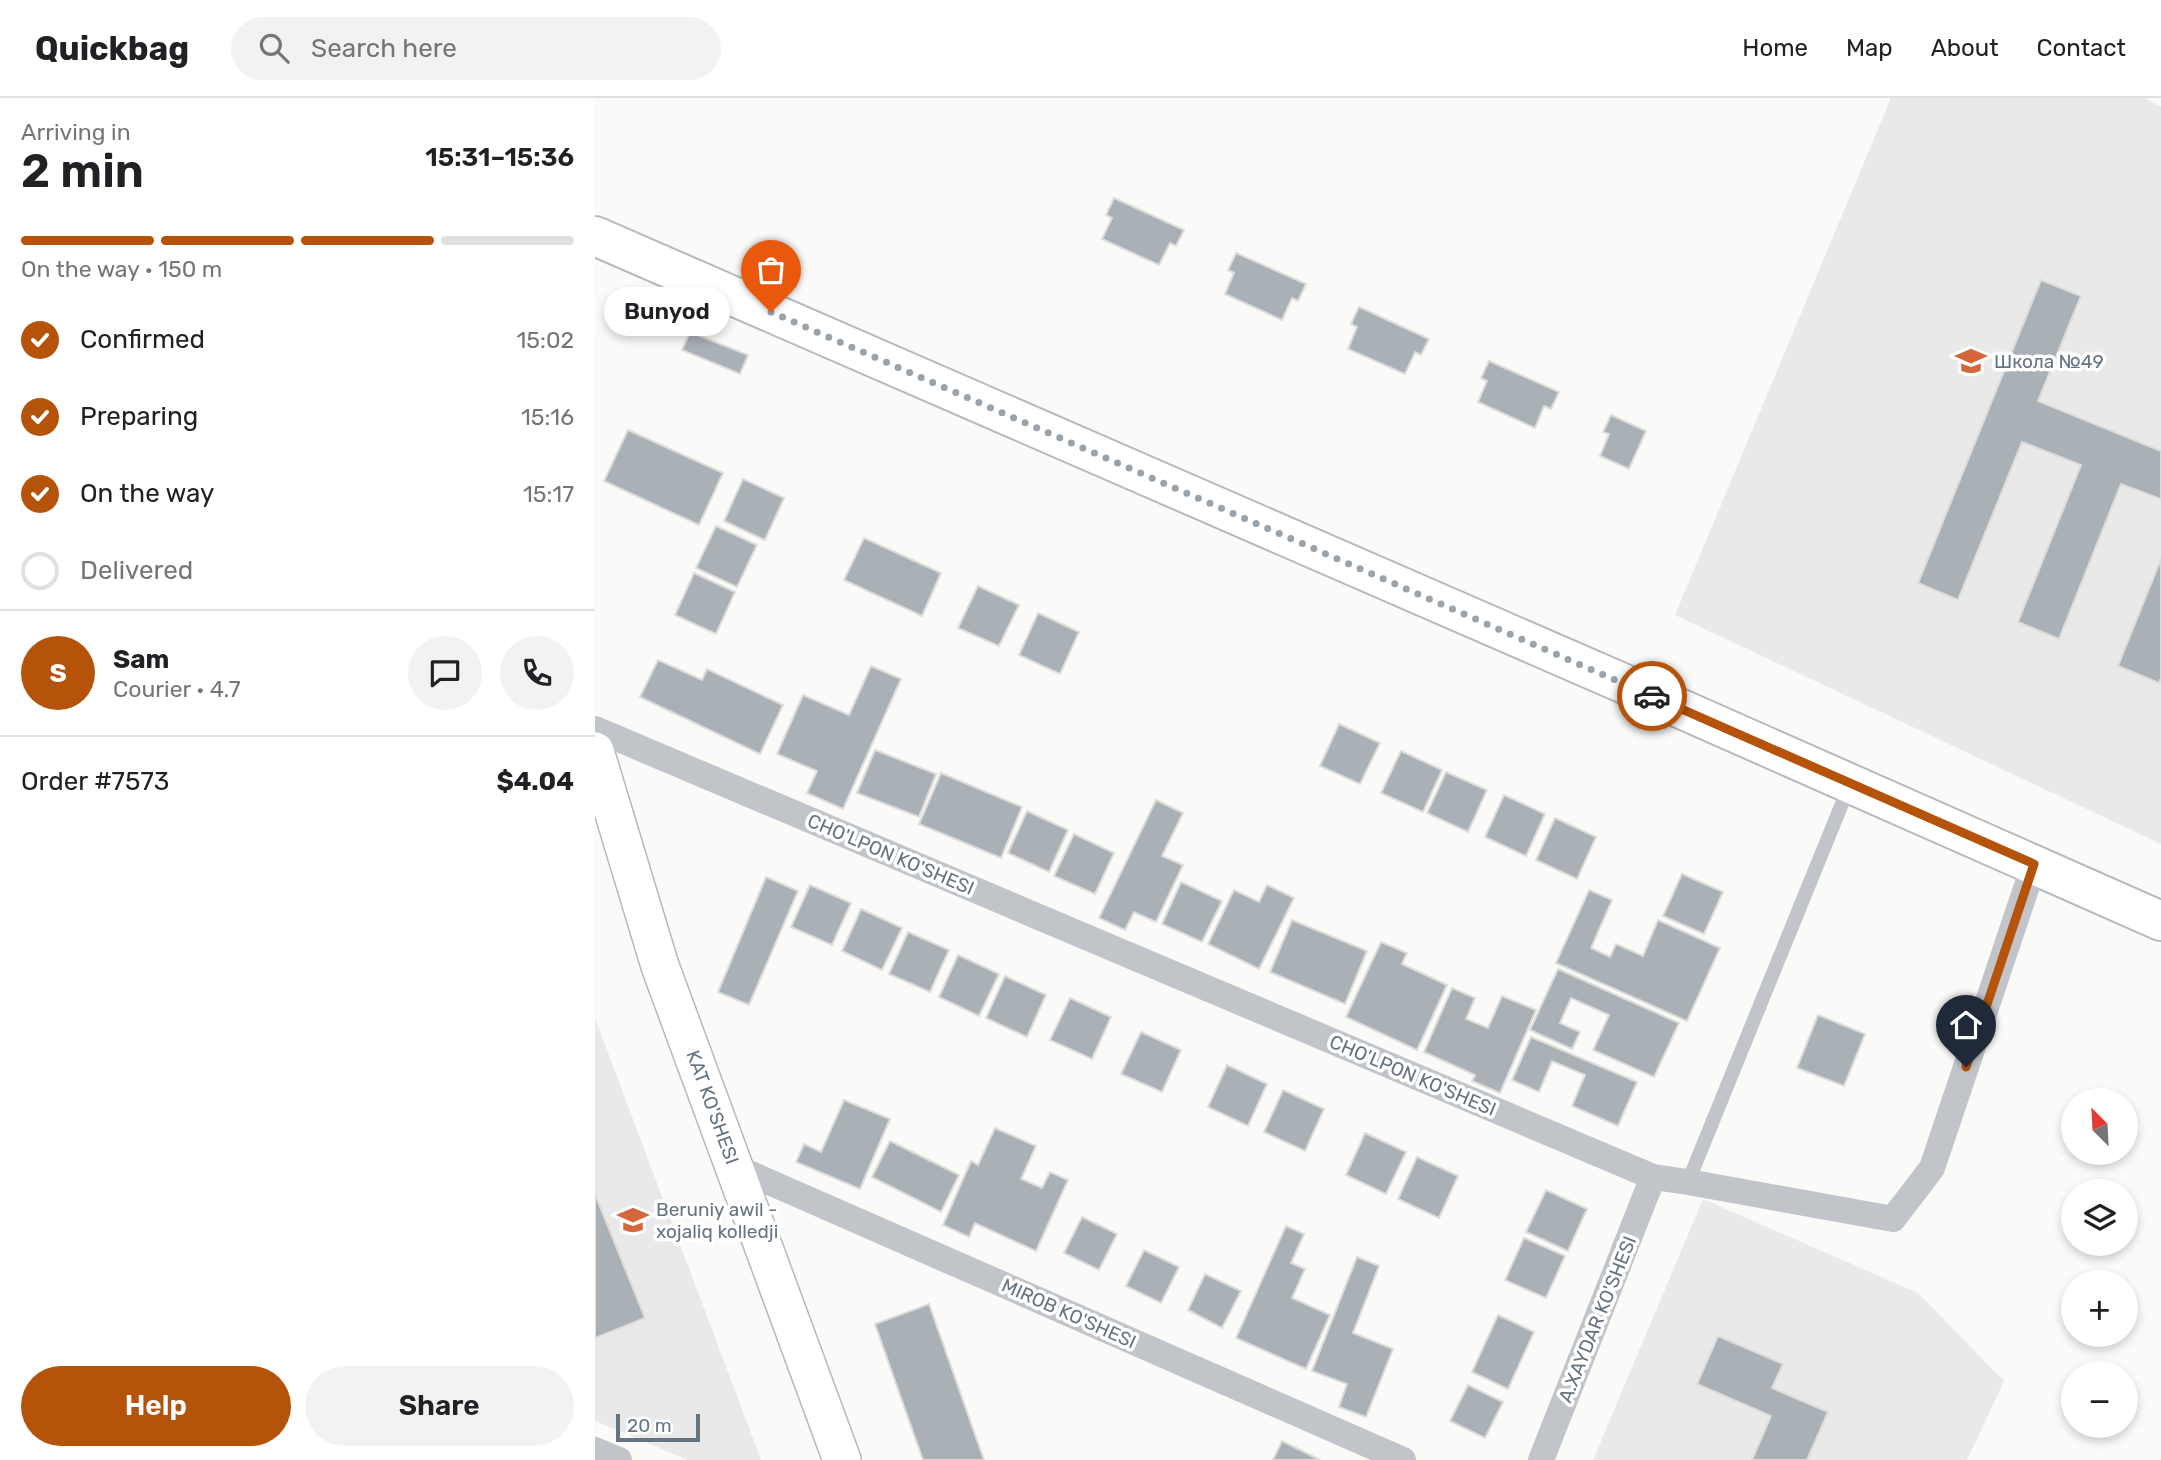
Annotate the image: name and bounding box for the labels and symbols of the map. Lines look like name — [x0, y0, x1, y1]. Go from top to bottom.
pin — [741, 240, 801, 312]
callout: Bunyod — [603, 288, 729, 336]
school or university icon: Школа №49 — [1954, 344, 1988, 378]
place label: Школа №49 — [1994, 350, 2104, 373]
courier — [1617, 661, 1687, 731]
street label: CHO'LPON KO'SHESI — [804, 809, 977, 900]
pin — [1936, 995, 1996, 1067]
street label: CHO'LPON KO'SHESI — [1326, 1030, 1499, 1121]
street label: KAT KO'SHESI — [681, 1047, 744, 1167]
north arrow — [2061, 1088, 2139, 1166]
place label: Beruniy awil - xojaliq kolledji — [656, 1198, 778, 1243]
school or university icon: Beruniy awil - xojaliq kolledji — [616, 1203, 650, 1237]
street label: A.XAYDAR KO'SHESI — [1554, 1233, 1641, 1406]
street label: MIROB KO'SHESI — [998, 1274, 1139, 1353]
scale bar — [616, 1411, 700, 1443]

